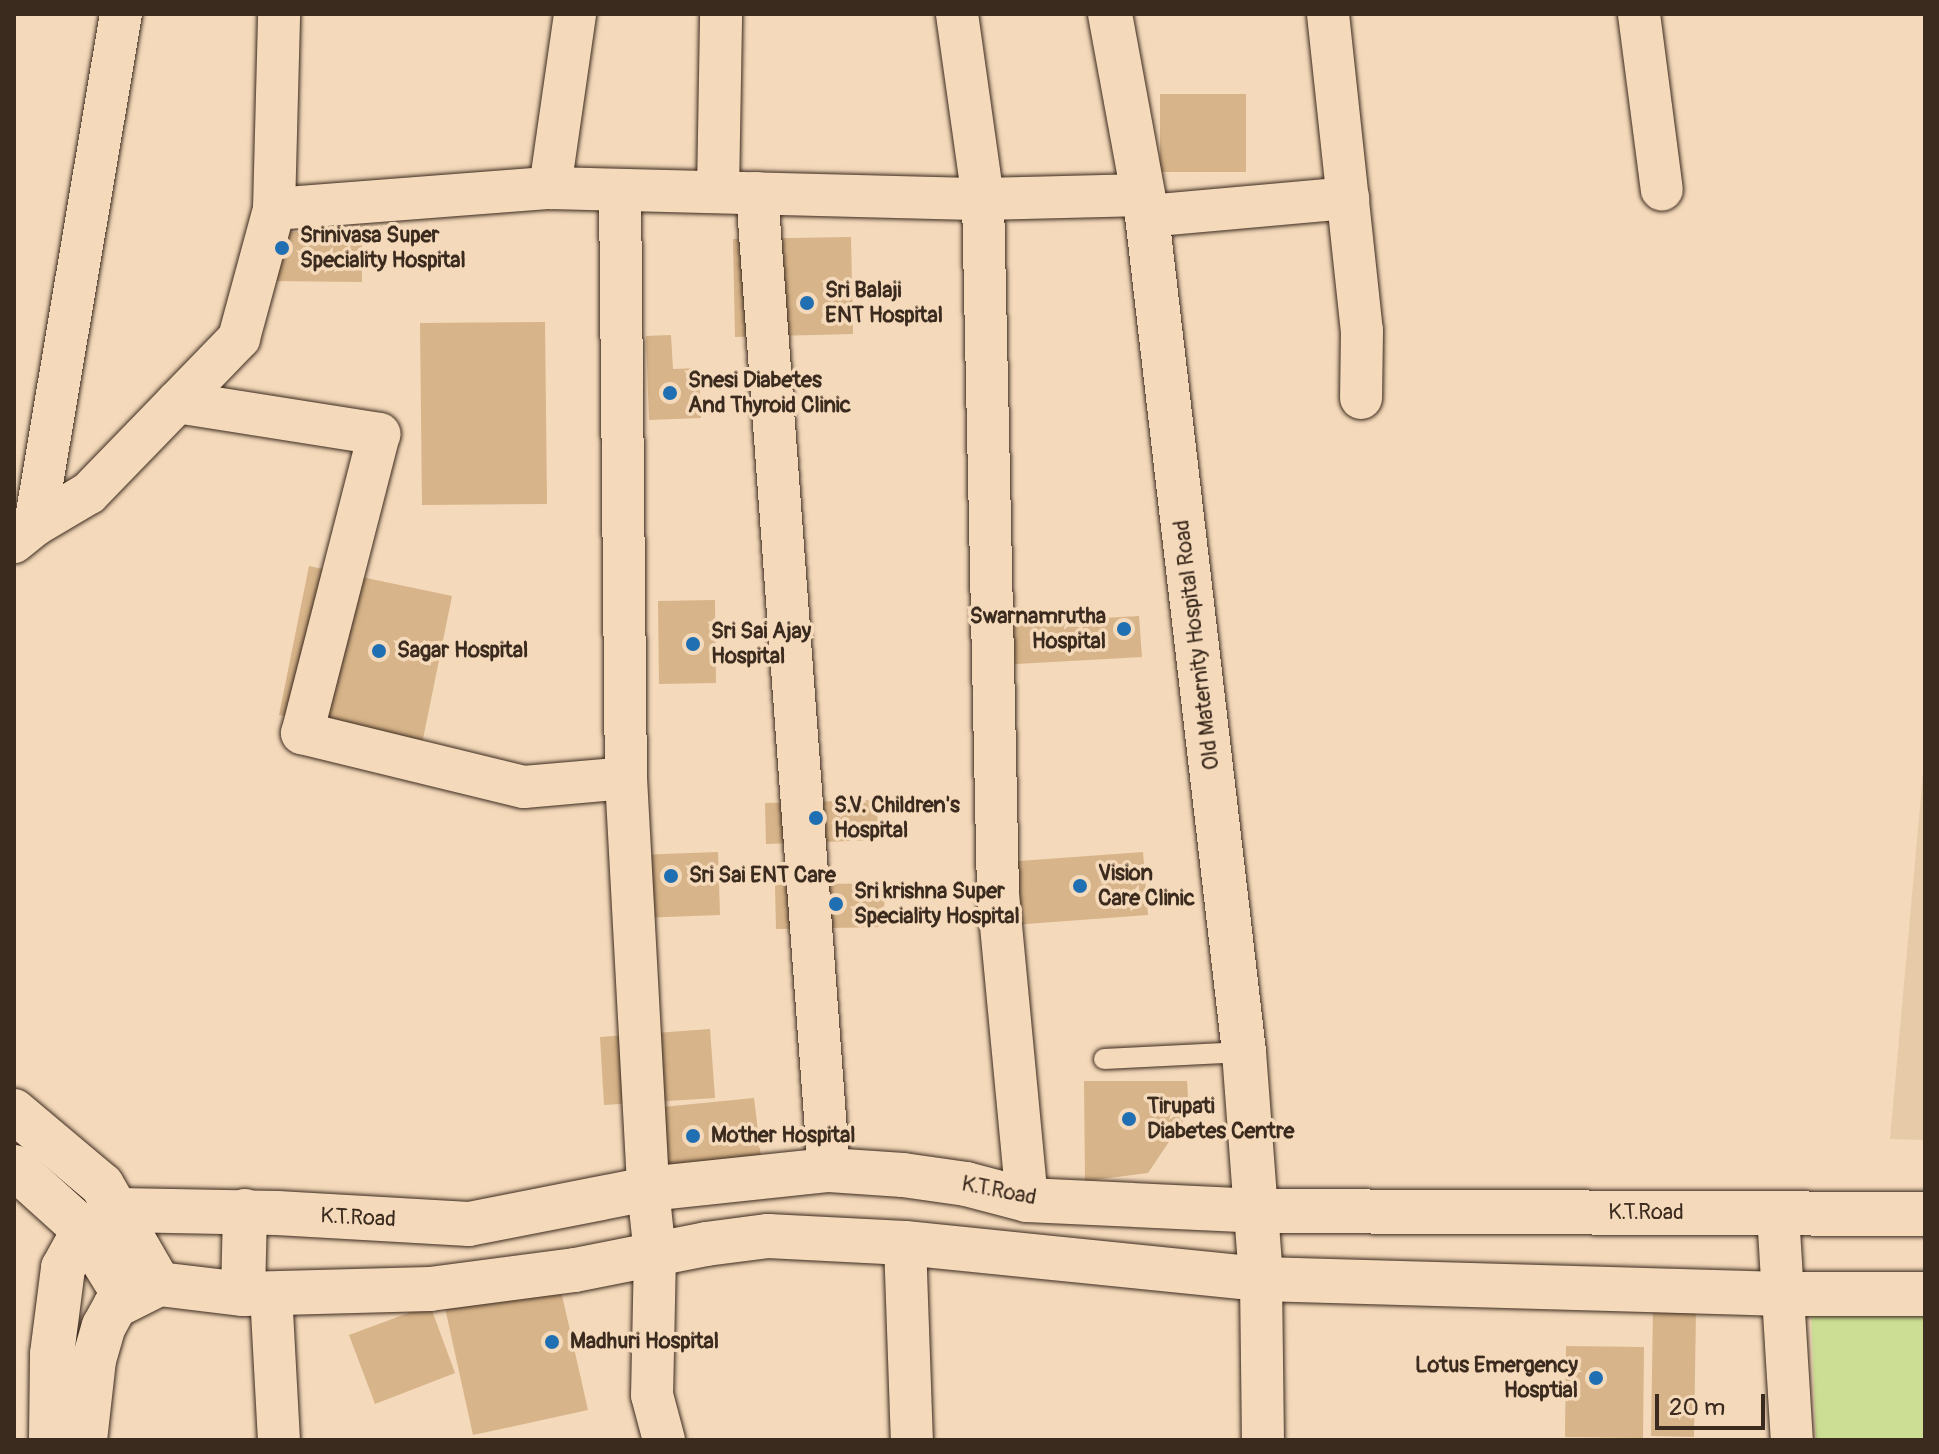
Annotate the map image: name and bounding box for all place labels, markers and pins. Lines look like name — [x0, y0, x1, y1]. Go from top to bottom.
place label: Srinivasa Super Speciality Hospital — [300, 222, 466, 274]
marker: Srinivasa Super Speciality Hospital — [271, 237, 293, 259]
place label: Sri Balaji ENT Hospital — [825, 277, 943, 328]
marker: Sri Balaji ENT Hospital — [796, 292, 818, 314]
place label: Snesi Diabetes And Thyroid Clinic — [688, 367, 851, 418]
marker: Snesi Diabetes And Thyroid Clinic — [659, 382, 681, 404]
place label: Swarnamrutha Hospital — [970, 603, 1106, 654]
place label: Sri Sai Ajay Hospital — [711, 618, 811, 670]
marker: Swarnamrutha Hospital — [1113, 618, 1135, 640]
marker: Sri Sai Ajay Hospital — [682, 633, 704, 655]
place label: Sagar Hospital — [397, 638, 528, 664]
marker: Sagar Hospital — [368, 640, 390, 662]
place label: S.V. Children's Hospital — [834, 792, 960, 844]
marker: S.V. Children's Hospital — [805, 807, 827, 829]
place label: Vision Care Clinic — [1098, 860, 1195, 912]
place label: Sri Sai ENT Care — [689, 863, 836, 889]
marker: Sri Sai ENT Care — [660, 865, 682, 887]
marker: Vision Care Clinic — [1069, 875, 1091, 897]
place label: Sri krishna Super Speciality Hospital — [854, 878, 1020, 930]
marker: Sri krishna Super Speciality Hospital — [825, 893, 847, 915]
place label: Tirupati Diabetes Centre — [1147, 1093, 1294, 1144]
marker: Tirupati Diabetes Centre — [1118, 1108, 1140, 1130]
place label: Mother Hospital — [711, 1123, 856, 1149]
marker: Mother Hospital — [682, 1125, 704, 1147]
place label: Madhuri Hospital — [570, 1329, 719, 1355]
marker: Madhuri Hospital — [541, 1331, 563, 1353]
place label: Lotus Emergency Hosptial — [1415, 1352, 1578, 1404]
marker: Lotus Emergency Hosptial — [1585, 1367, 1607, 1389]

